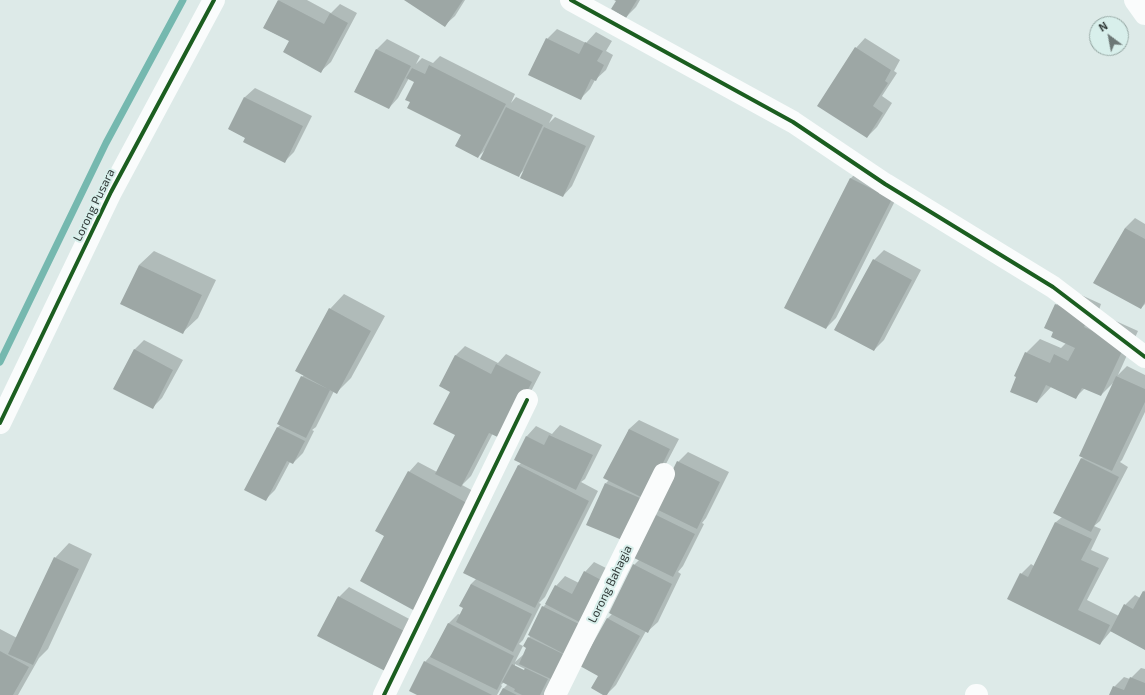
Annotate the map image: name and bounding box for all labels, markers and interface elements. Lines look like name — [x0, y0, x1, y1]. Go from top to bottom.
north arrow — [1089, 16, 1129, 56]
text: N — [1096, 19, 1110, 34]
street label: Lorong Pusara — [70, 166, 118, 244]
street label: Lorong Bahagia — [585, 543, 635, 625]

